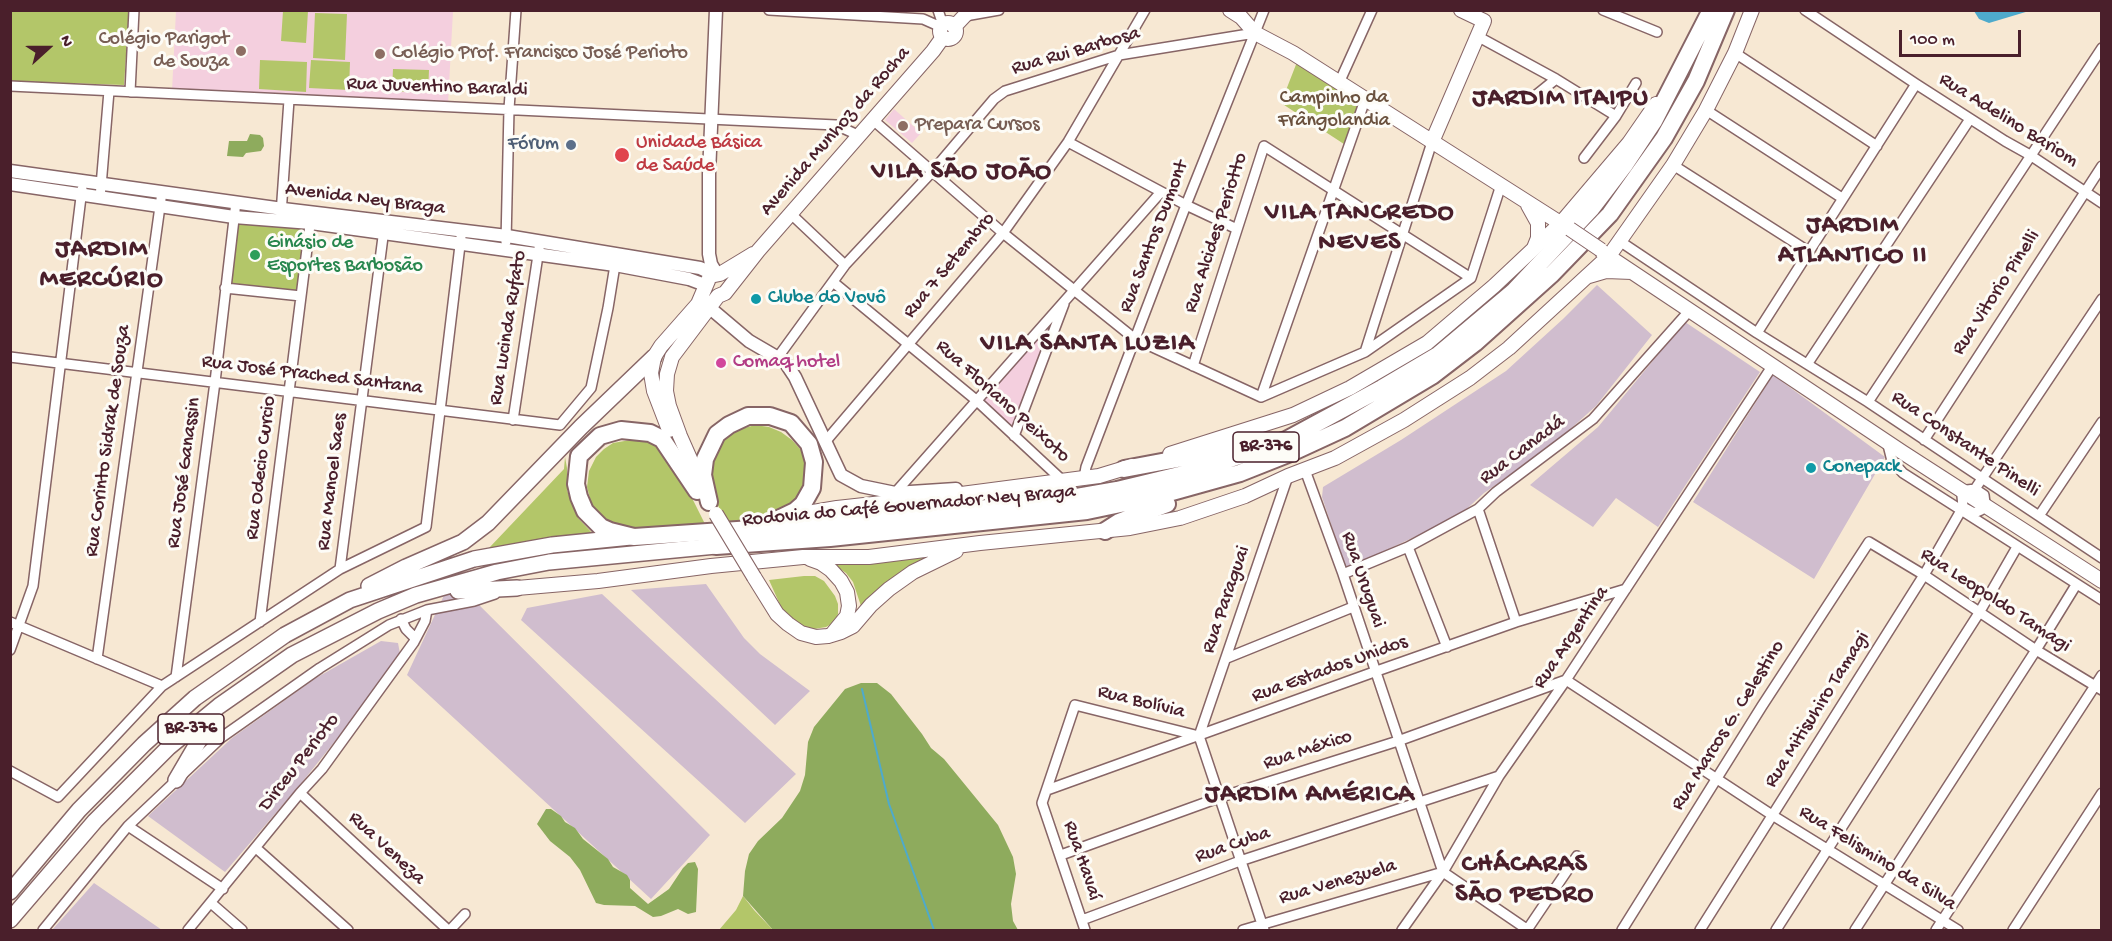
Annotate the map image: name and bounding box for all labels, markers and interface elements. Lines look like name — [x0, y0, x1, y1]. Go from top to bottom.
north arrow — [18, 18, 78, 78]
scale bar — [1902, 18, 2024, 56]
street label: Rua Rui Barbosa — [1009, 22, 1143, 82]
place label: Colégio Parigot de Souza — [99, 28, 229, 75]
text: 100 m — [1910, 30, 1955, 51]
text: N — [55, 33, 76, 50]
place label: Colégio Prof. Francisco José Perioto — [392, 42, 688, 66]
street label: Avenida Munhoz da Rocha — [756, 42, 916, 222]
marker: Colégio Parigot de Souza — [234, 44, 248, 58]
marker: Colégio Prof. Francisco José Perioto — [373, 47, 387, 61]
street label: Rua Adelino Bariom — [1934, 68, 2082, 174]
street label: Rua Juventino Baraldi — [346, 73, 528, 103]
district label: JARDIM ITAIPU — [1473, 84, 1649, 116]
park label: Campinho da Frângolandia — [1278, 87, 1390, 134]
place label: Prepara Cursos — [915, 114, 1040, 138]
marker: Prepara Cursos — [896, 119, 910, 133]
place label: Unidade Básica de Saúde — [636, 132, 762, 179]
place label: Fórum — [508, 133, 559, 157]
marker: Fórum — [564, 138, 578, 152]
marker: Unidade Básica de Saúde — [613, 146, 631, 164]
street label: Rua Alcides Periotto — [1180, 150, 1254, 316]
district label: VILA SÃO JOÃO — [872, 157, 1052, 189]
street label: Rua Santos Dumont — [1115, 158, 1195, 316]
street label: Avenida Ney Braga — [284, 178, 446, 222]
district label: VILA TANCREDO NEVES — [1265, 198, 1455, 260]
street label: Rua 7 Setembro — [899, 208, 1001, 324]
district label: JARDIM ATLANTICO II — [1778, 211, 1928, 272]
street label: Rua Vitorio Pinelli — [1948, 226, 2046, 360]
place label: Ginásio de Esportes Barbosão — [267, 232, 423, 279]
district label: JARDIM MERCÚRIO — [40, 235, 164, 296]
marker: Ginásio de Esportes Barbosão — [248, 248, 262, 262]
street label: Rua Lucinda Rufato — [485, 249, 533, 407]
place label: Clube do Vovô — [768, 287, 886, 311]
marker: Clube do Vovô — [749, 292, 763, 306]
street label: Rua Corinto Sidrak de Souza — [81, 323, 137, 559]
district label: VILA SANTA LUZIA — [981, 329, 1195, 361]
street label: Rua Floriano Peixoto — [930, 335, 1074, 469]
street label: Rua José Prached Santana — [200, 351, 424, 401]
place label: Comaq hotel — [733, 351, 840, 375]
marker: Comaq hotel — [714, 356, 728, 370]
street label: Rua Constante Pinelli — [1886, 386, 2044, 504]
street label: Rua Odecio Curcio — [241, 395, 283, 541]
street label: Rua José Ganassin — [163, 396, 207, 550]
street label: Rua Canadá — [1475, 411, 1571, 491]
street label: Rua Manoel Saes — [313, 412, 353, 552]
road number: BR-376 — [1233, 432, 1299, 462]
place label: Conepack — [1823, 456, 1901, 480]
marker: Conepack — [1804, 461, 1818, 475]
street label: Rodovia do Café Governador Ney Braga — [741, 480, 1077, 534]
street label: Rua Uruguai — [1334, 529, 1390, 631]
street label: Rua Paraguai — [1197, 543, 1257, 657]
street label: Rua Leopoldo Tamagi — [1915, 543, 2075, 659]
street label: Rua Argentina — [1529, 582, 1615, 694]
street label: Rua Mitisuhiro Tamagi — [1760, 627, 1876, 793]
street label: Rua Estados Unidos — [1249, 631, 1411, 709]
street label: Rua Marcos G. Celestino — [1667, 636, 1791, 816]
street label: Rua Bolívia — [1095, 681, 1187, 725]
street label: Dirceu Perioto — [254, 709, 346, 817]
road number: BR-376 — [158, 714, 224, 744]
street label: Rua México — [1261, 725, 1355, 777]
district label: JARDIM AMÉRICA — [1205, 780, 1415, 812]
street label: Rua Felismino da Silva — [1794, 801, 1960, 917]
street label: Rua Veneza — [342, 807, 430, 891]
street label: Rua Havaí — [1056, 818, 1106, 904]
street label: Rua Cuba — [1192, 822, 1274, 870]
district label: CHÁCARAS SÃO PEDRO — [1455, 850, 1595, 912]
street label: Rua Venezuela — [1277, 855, 1399, 911]

